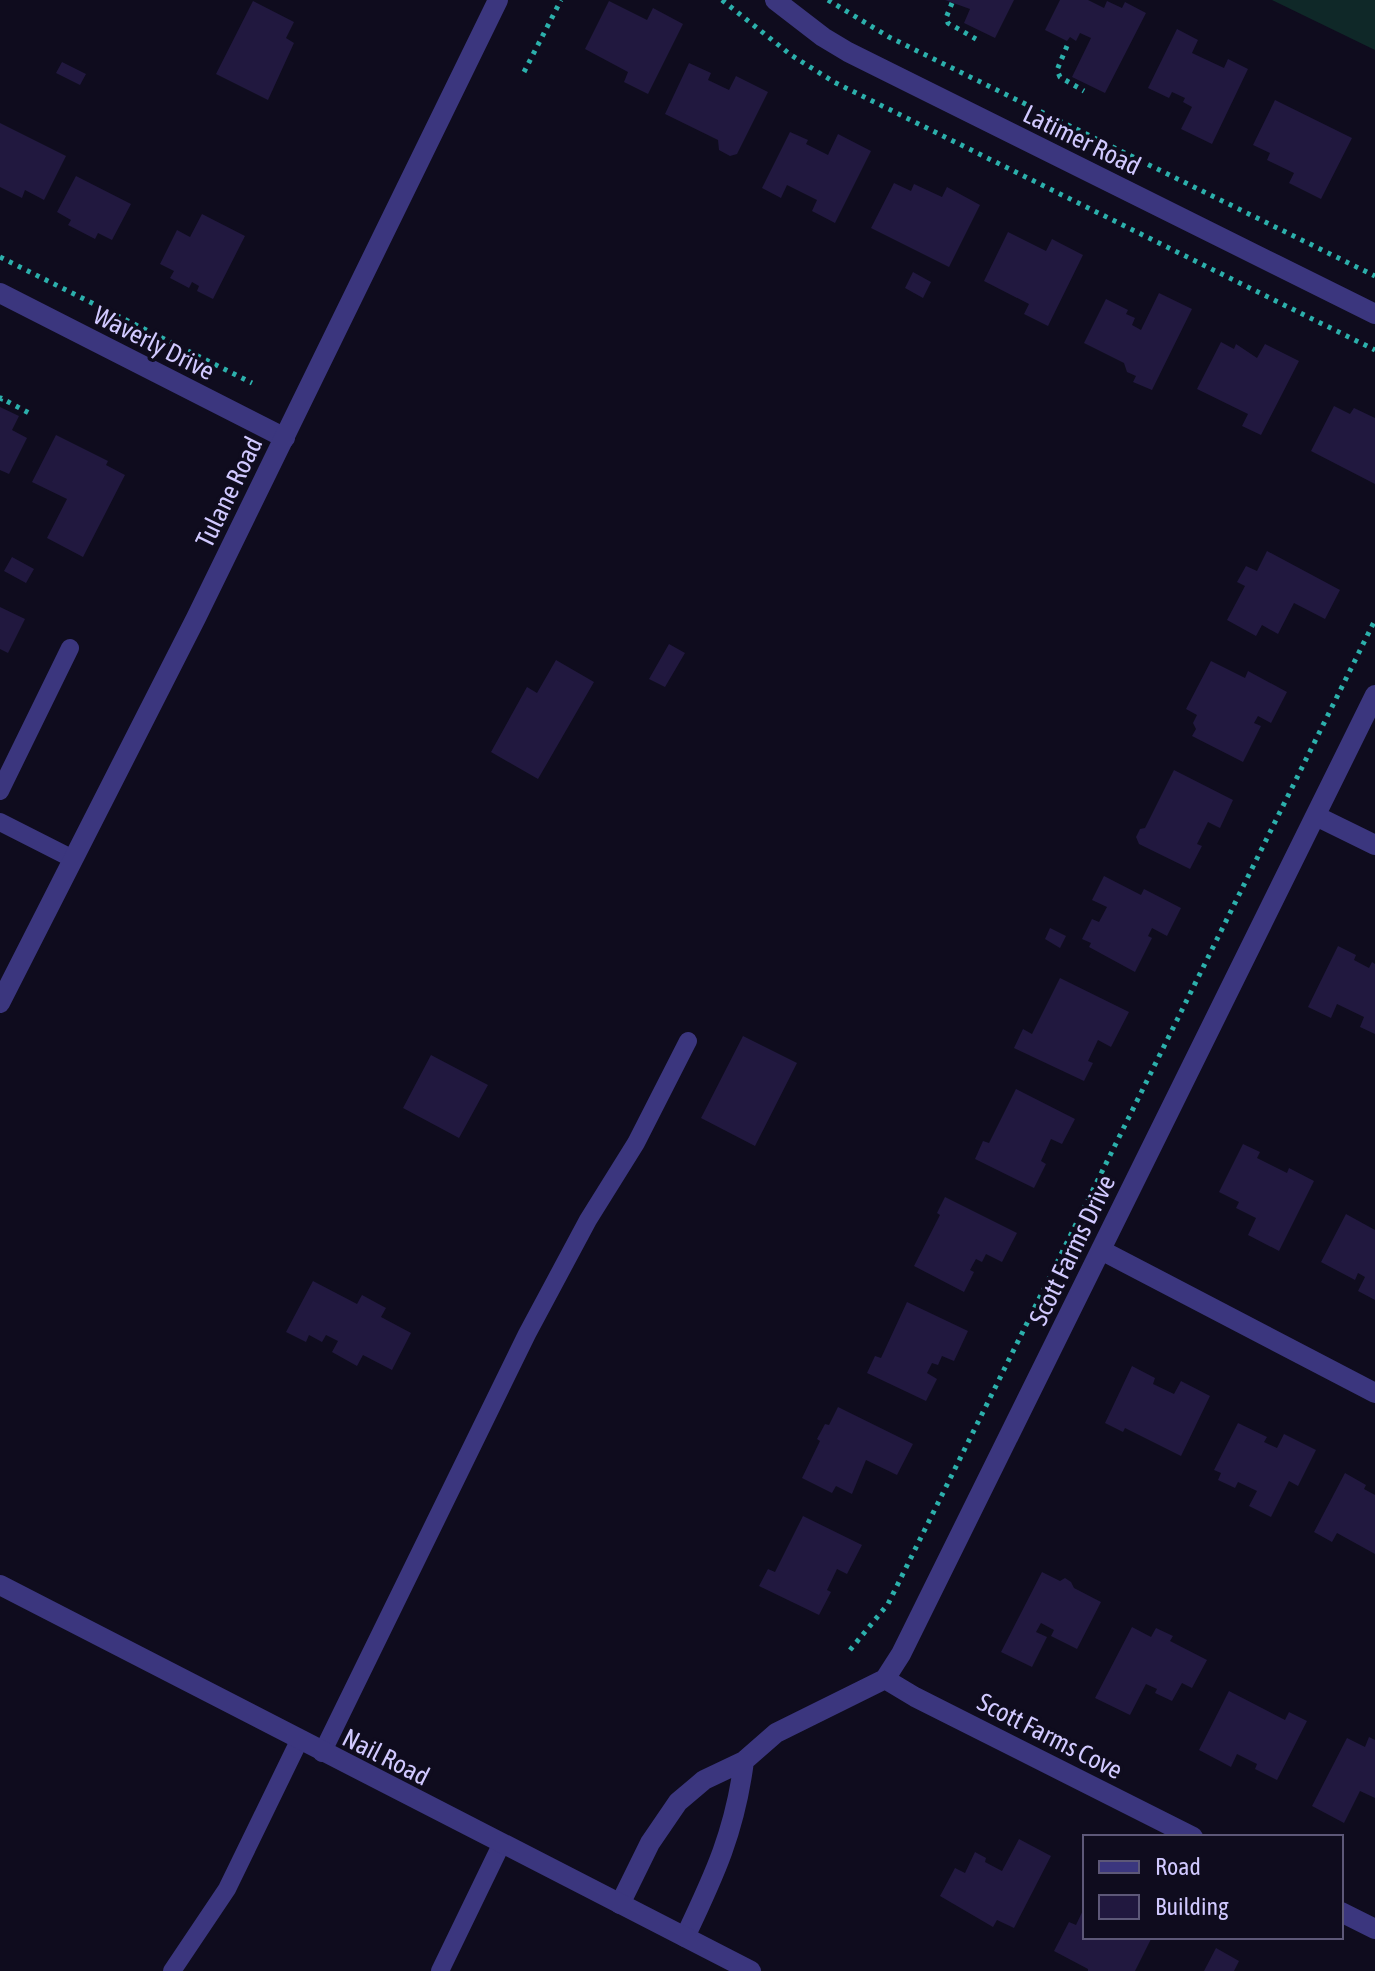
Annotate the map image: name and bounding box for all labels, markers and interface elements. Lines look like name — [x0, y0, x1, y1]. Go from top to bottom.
street label: Latimer Road — [1018, 99, 1146, 181]
street label: Waverly Drive — [89, 300, 219, 386]
street label: Tulane Road — [189, 432, 269, 552]
street label: Scott Farms Drive — [1023, 1170, 1121, 1330]
street label: Scott Farms Cove — [973, 1687, 1127, 1785]
street label: Nail Road — [338, 1722, 434, 1792]
legend — [1083, 1835, 1343, 1939]
text: Road — [1155, 1853, 1201, 1880]
text: Building — [1155, 1893, 1229, 1920]

